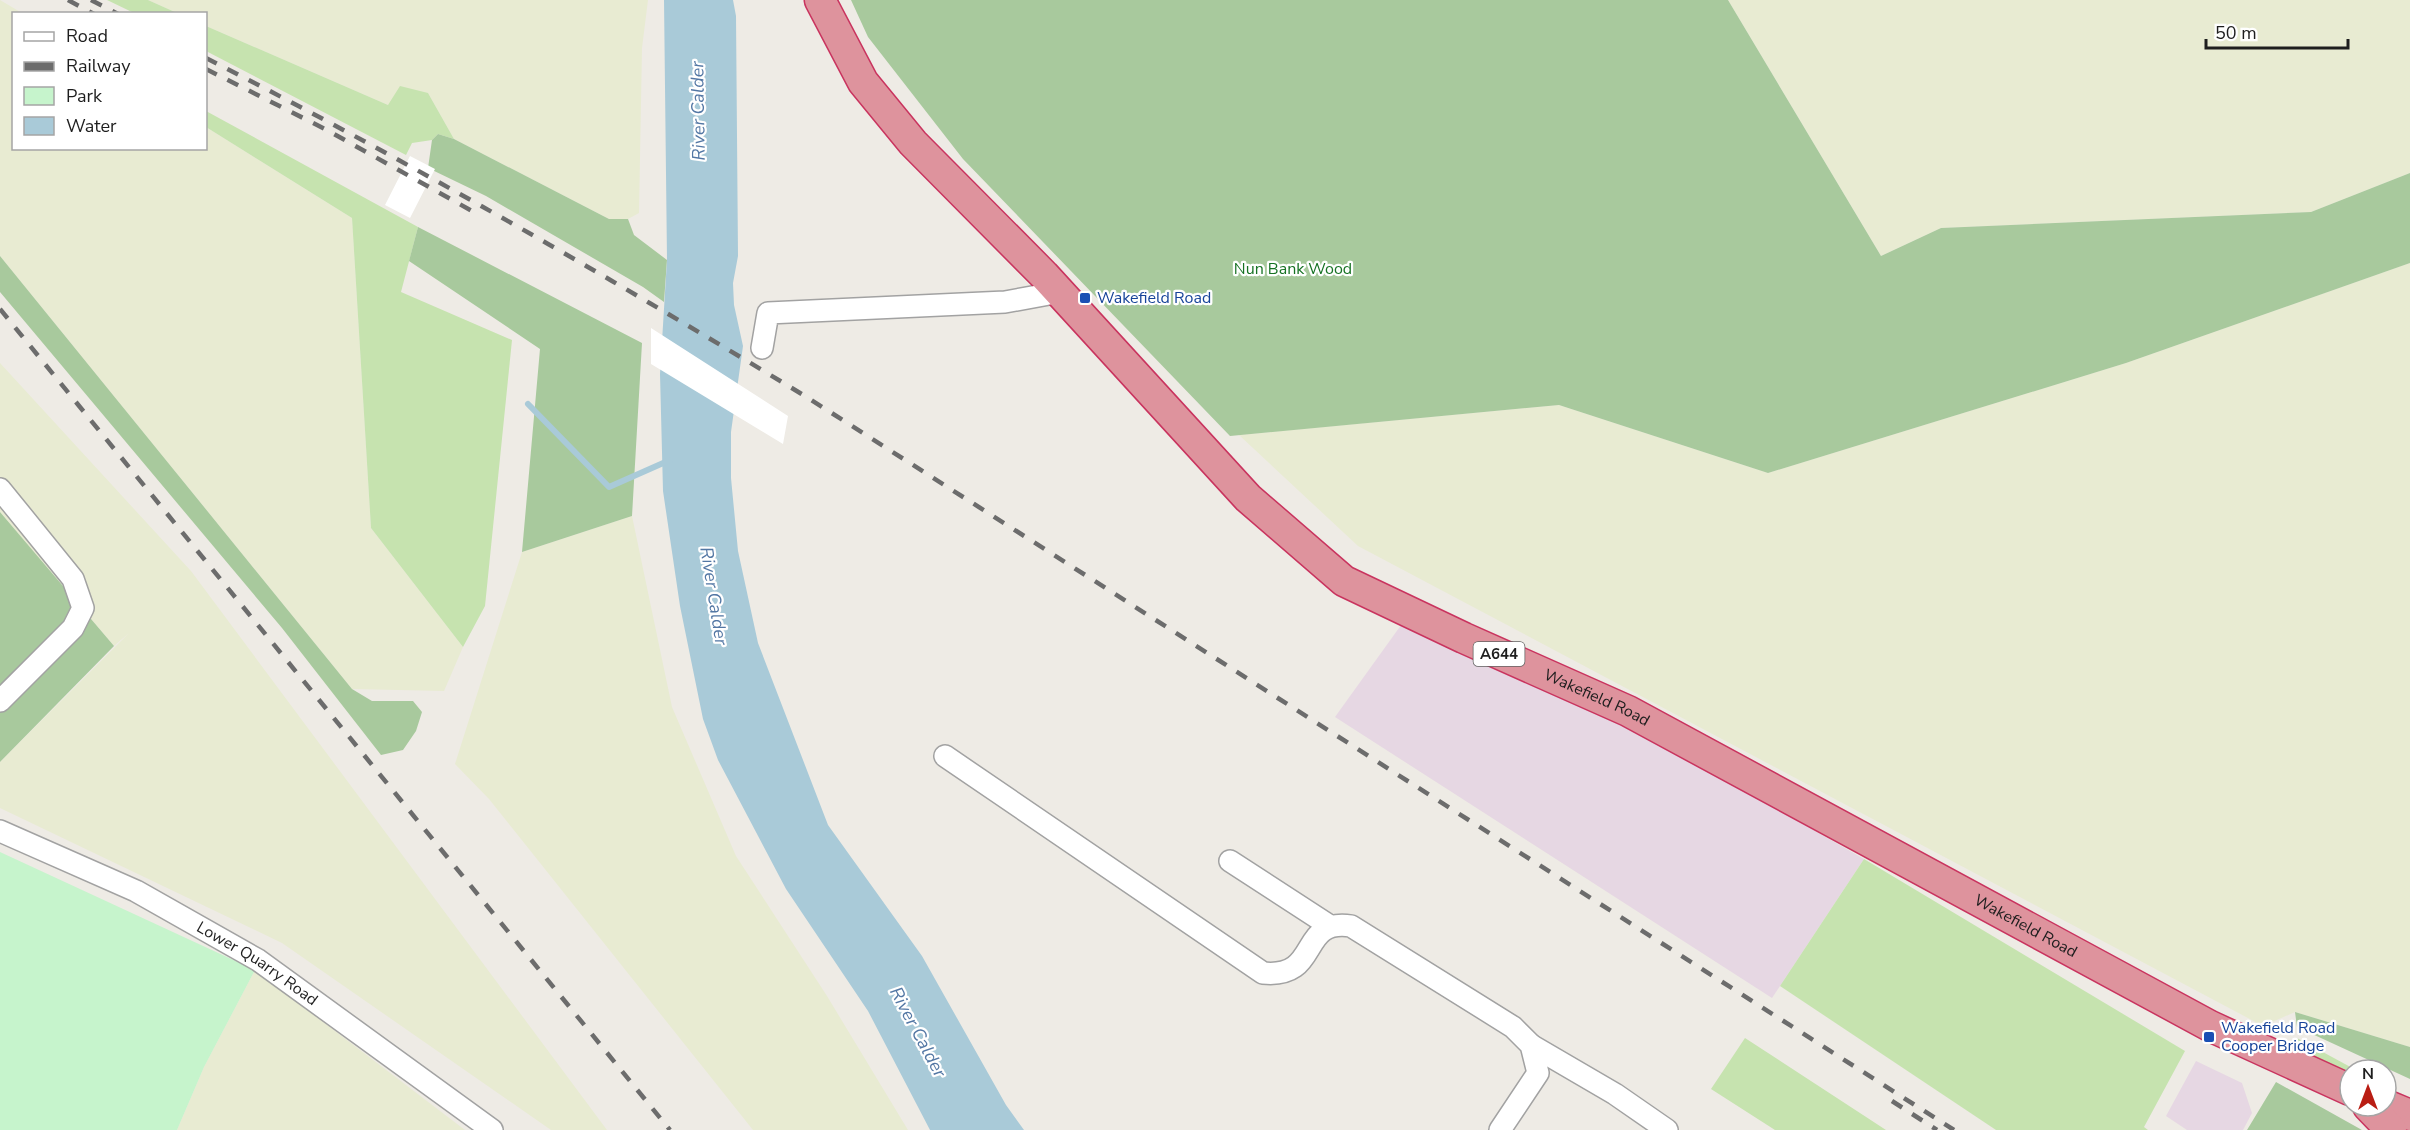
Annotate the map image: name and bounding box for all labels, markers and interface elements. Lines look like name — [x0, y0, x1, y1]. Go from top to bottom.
legend — [12, 12, 207, 150]
scale bar — [2206, 12, 2348, 50]
text: 50 m — [2215, 21, 2257, 45]
text: Road — [66, 24, 108, 48]
text: Railway — [66, 54, 131, 78]
water label: River Calder — [685, 61, 711, 161]
text: Park — [66, 84, 103, 108]
text: Water — [66, 114, 117, 138]
park label: Nun Bank Wood — [1234, 258, 1352, 280]
place label: Wakefield Road — [1097, 287, 1211, 309]
marker: Wakefield Road — [1078, 291, 1092, 305]
water label: River Calder — [694, 545, 734, 647]
road number: A644 — [1474, 642, 1524, 666]
street label: Wakefield Road — [1540, 664, 1654, 732]
street label: Wakefield Road — [1970, 889, 2081, 963]
street label: Lower Quarry Road — [193, 916, 322, 1011]
water label: River Calder — [884, 983, 952, 1082]
place label: Wakefield Road Cooper Bridge — [2221, 1017, 2335, 1057]
marker: Wakefield Road Cooper Bridge — [2202, 1030, 2216, 1044]
north arrow — [2338, 1058, 2398, 1118]
text: N — [2362, 1063, 2374, 1085]

